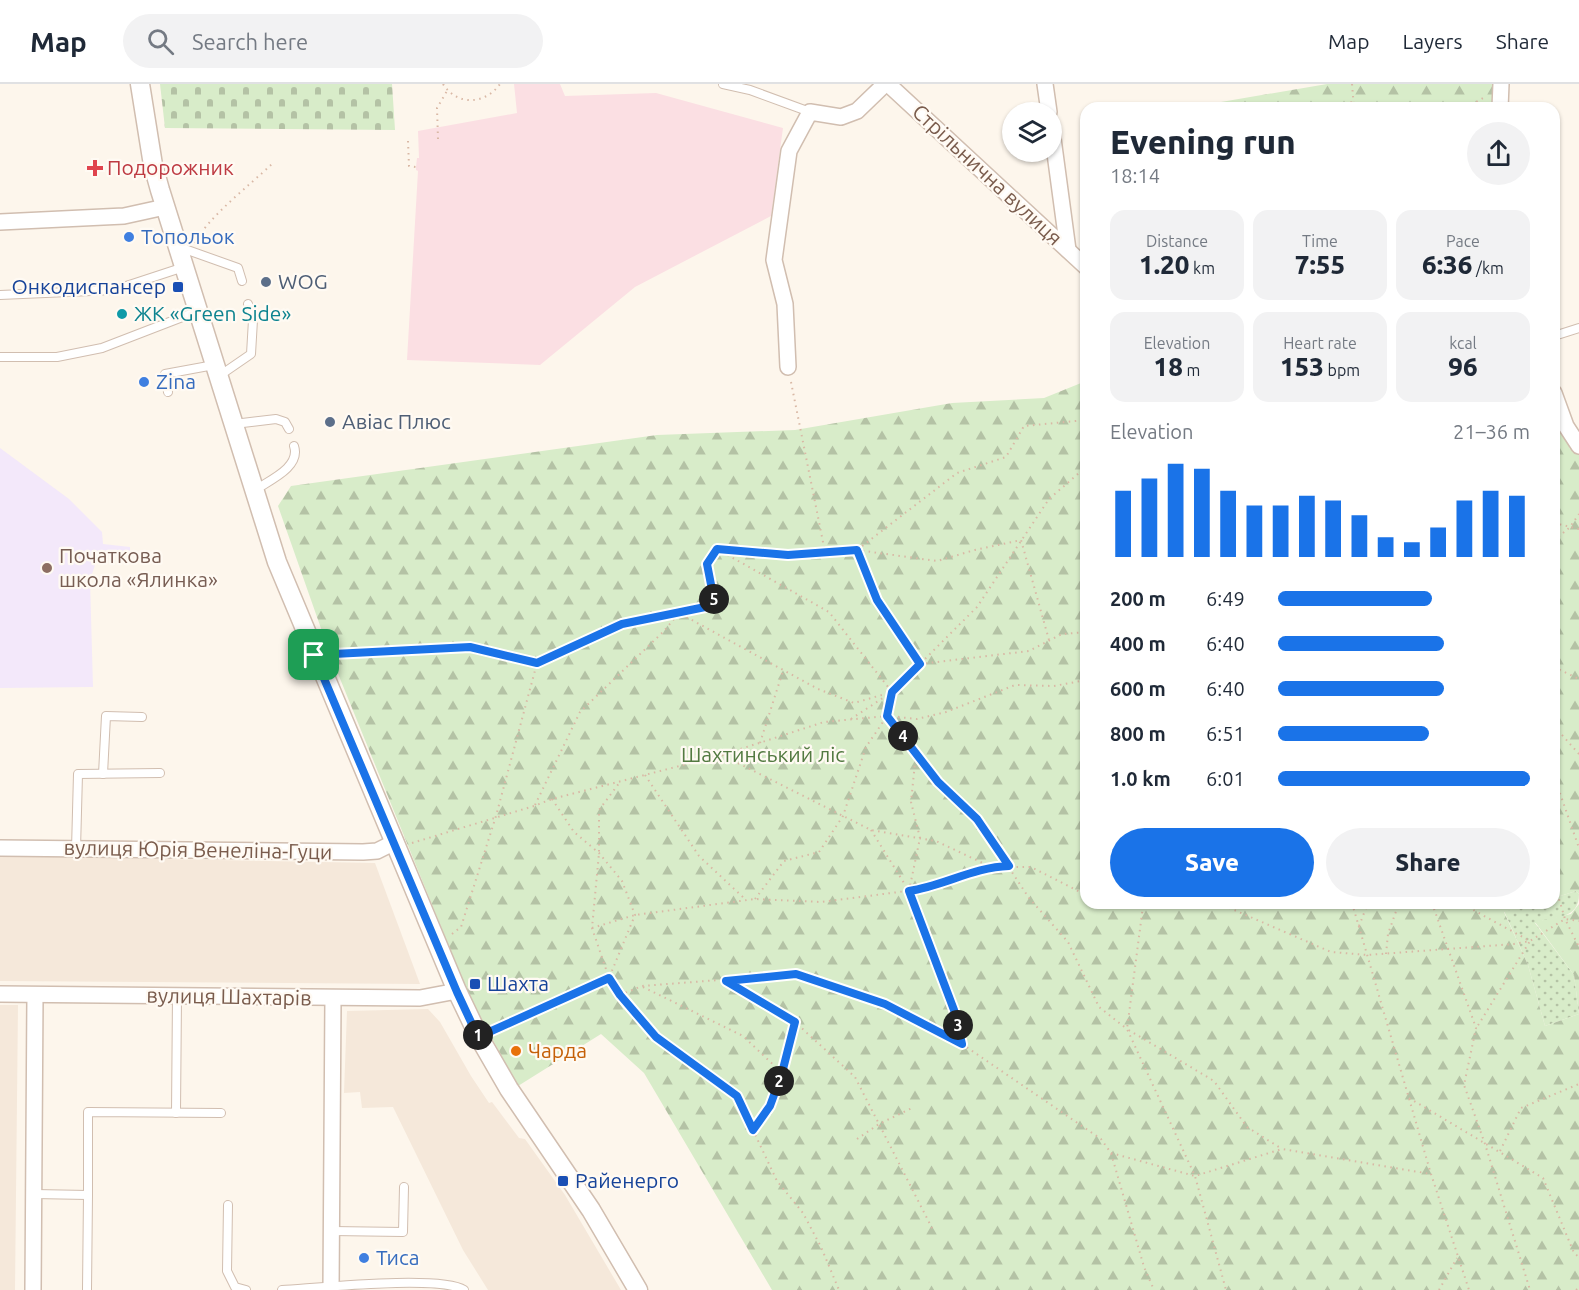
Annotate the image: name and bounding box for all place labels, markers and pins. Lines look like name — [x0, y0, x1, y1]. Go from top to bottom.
place label: Подорожник — [107, 155, 234, 179]
marker: Подорожник — [88, 161, 102, 175]
place label: Топольок — [141, 224, 235, 248]
marker: Топольок — [122, 230, 136, 244]
place label: WOG — [278, 269, 328, 293]
place label: Онкодиспансер — [12, 274, 166, 298]
marker: WOG — [259, 275, 273, 289]
marker: Онкодиспансер — [171, 280, 185, 294]
place label: ЖК «Green Side» — [134, 301, 291, 325]
marker: ЖК «Green Side» — [115, 307, 129, 321]
place label: Zina — [156, 369, 196, 393]
marker: Zina — [137, 375, 151, 389]
place label: Авіас Плюс — [342, 409, 451, 433]
marker: Авіас Плюс — [323, 415, 337, 429]
place label: Початкова школа «Ялинка» — [59, 543, 218, 591]
marker: Початкова школа «Ялинка» — [40, 561, 54, 575]
pin: 5 — [699, 584, 729, 614]
pin — [288, 629, 339, 680]
pin: 4 — [888, 721, 918, 751]
place label: Шахта — [487, 971, 549, 995]
marker: Шахта — [468, 977, 482, 991]
pin: 3 — [943, 1010, 973, 1040]
pin: 1 — [463, 1020, 493, 1050]
place label: Чарда — [528, 1038, 587, 1062]
marker: Чарда — [509, 1044, 523, 1058]
pin: 2 — [764, 1066, 794, 1096]
place label: Райенерго — [575, 1168, 679, 1192]
marker: Райенерго — [556, 1174, 570, 1188]
place label: Тиса — [376, 1245, 420, 1269]
marker: Тиса — [357, 1251, 371, 1265]

